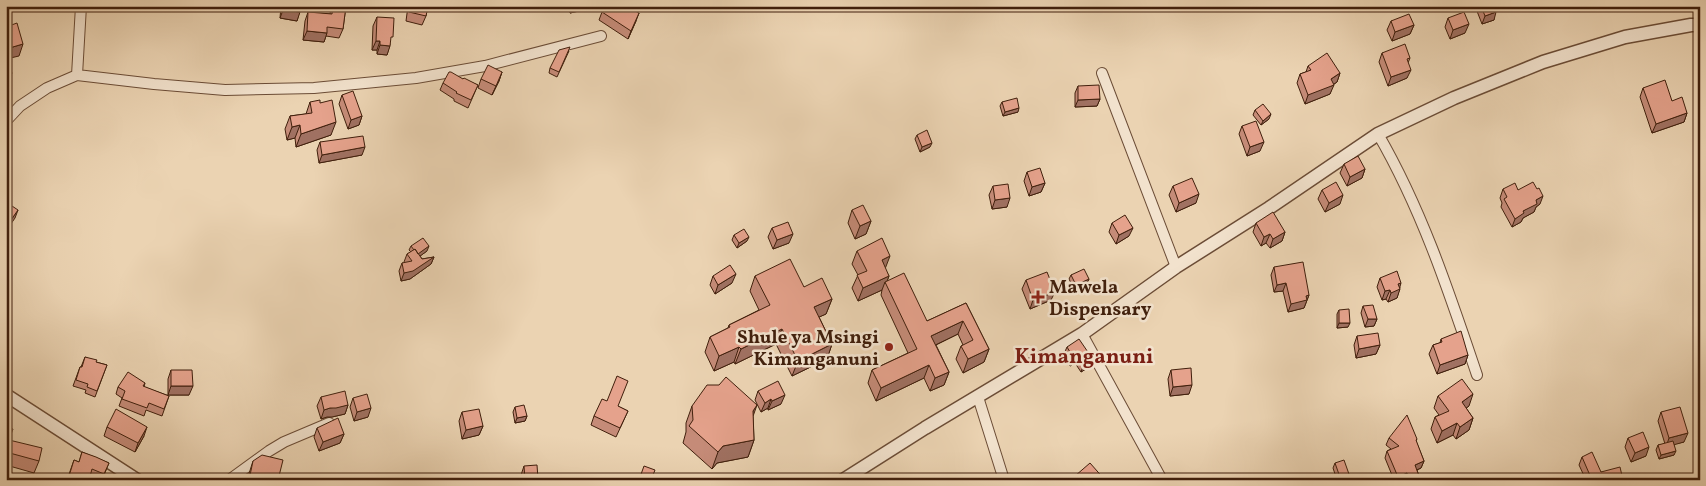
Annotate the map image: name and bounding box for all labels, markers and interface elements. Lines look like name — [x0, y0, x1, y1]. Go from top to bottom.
place label: Mawela Dispensary — [1049, 275, 1152, 323]
marker: Mawela Dispensary — [1031, 290, 1045, 304]
place label: Shule ya Msingi Kimanganuni — [737, 325, 879, 373]
marker: Shule ya Msingi Kimanganuni — [883, 341, 895, 353]
district label: Kimanganuni — [1015, 343, 1153, 372]

